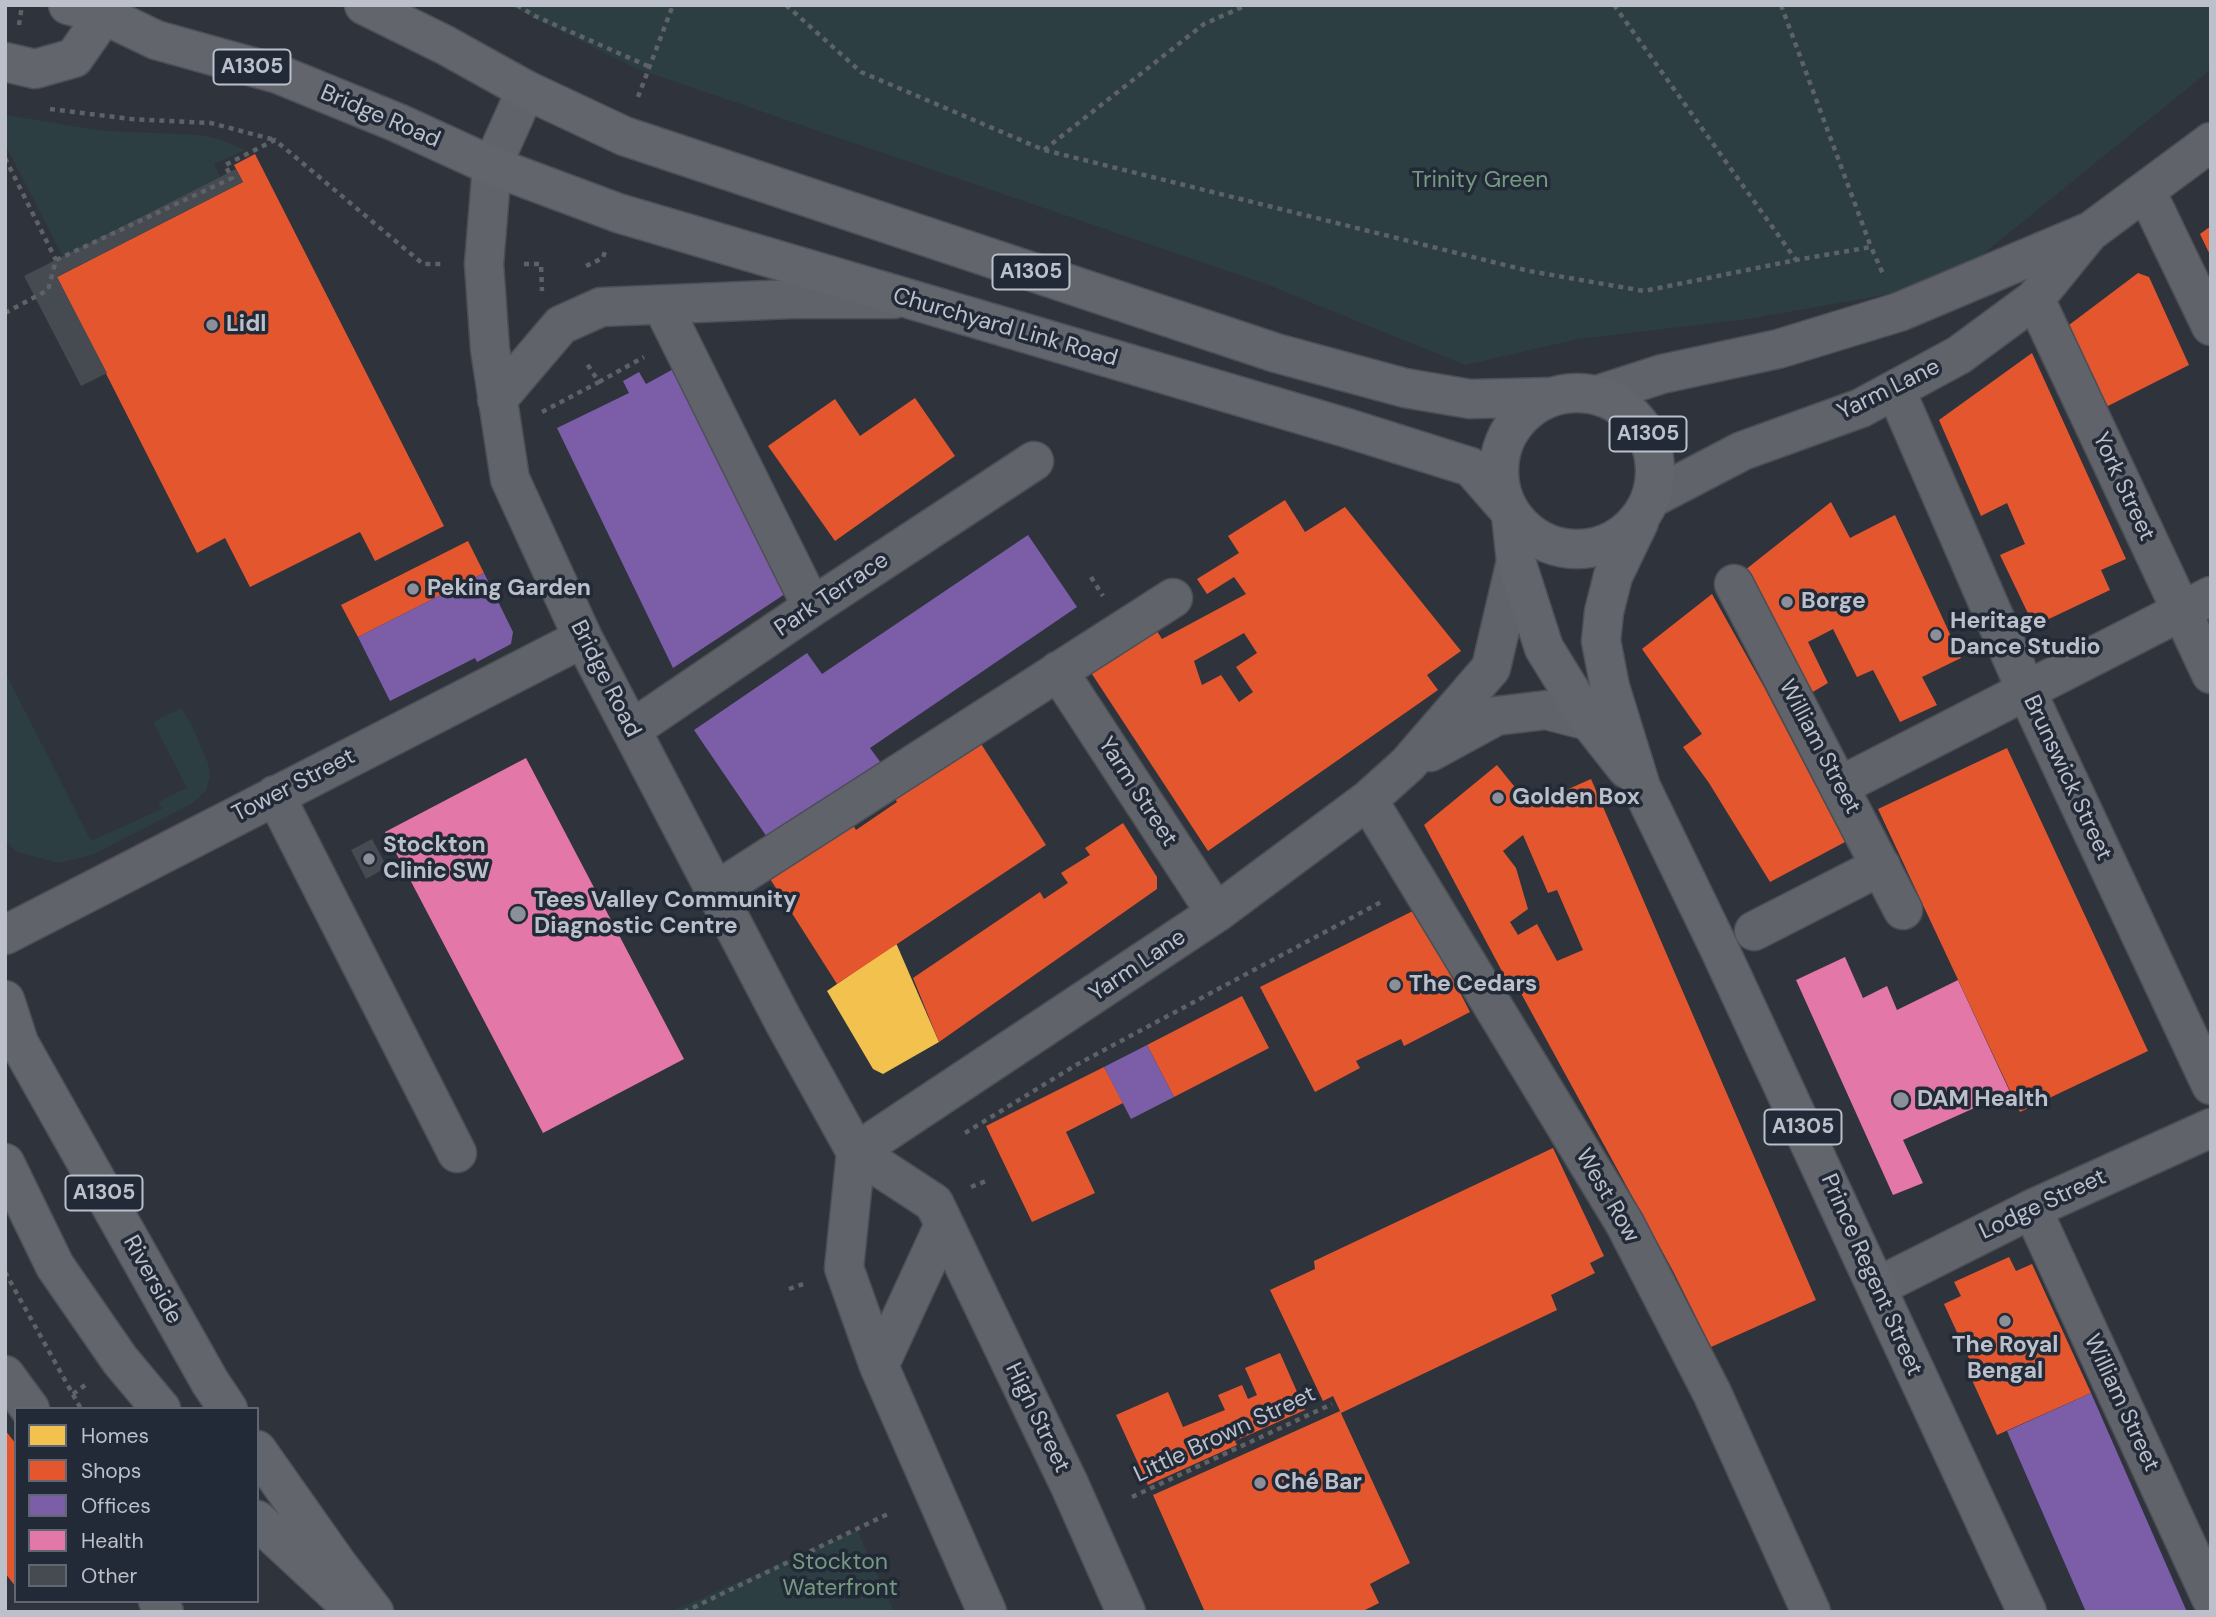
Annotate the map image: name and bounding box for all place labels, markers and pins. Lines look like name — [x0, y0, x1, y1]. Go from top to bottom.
place label: Lidl — [226, 311, 266, 339]
marker: Lidl — [204, 317, 220, 333]
place label: Peking Garden — [427, 575, 591, 603]
marker: Peking Garden — [405, 581, 421, 597]
place label: Borge — [1801, 588, 1866, 616]
marker: Borge — [1779, 594, 1795, 610]
place label: Heritage Dance Studio — [1950, 608, 2101, 662]
marker: Heritage Dance Studio — [1928, 627, 1944, 643]
place label: Golden Box — [1512, 784, 1640, 812]
marker: Golden Box — [1490, 790, 1506, 806]
place label: Stockton Clinic SW — [383, 832, 489, 886]
marker: Stockton Clinic SW — [361, 851, 377, 867]
place label: Tees Valley Community Diagnostic Centre — [534, 887, 797, 941]
marker: Tees Valley Community Diagnostic Centre — [508, 904, 528, 924]
place label: The Cedars — [1409, 971, 1537, 999]
marker: The Cedars — [1387, 977, 1403, 993]
place label: DAM Health — [1917, 1086, 2048, 1114]
marker: DAM Health — [1891, 1090, 1911, 1110]
marker: The Royal Bengal — [1997, 1313, 2013, 1329]
place label: The Royal Bengal — [1952, 1332, 2058, 1386]
place label: Ché Bar — [1274, 1469, 1362, 1497]
marker: Ché Bar — [1252, 1475, 1268, 1491]

